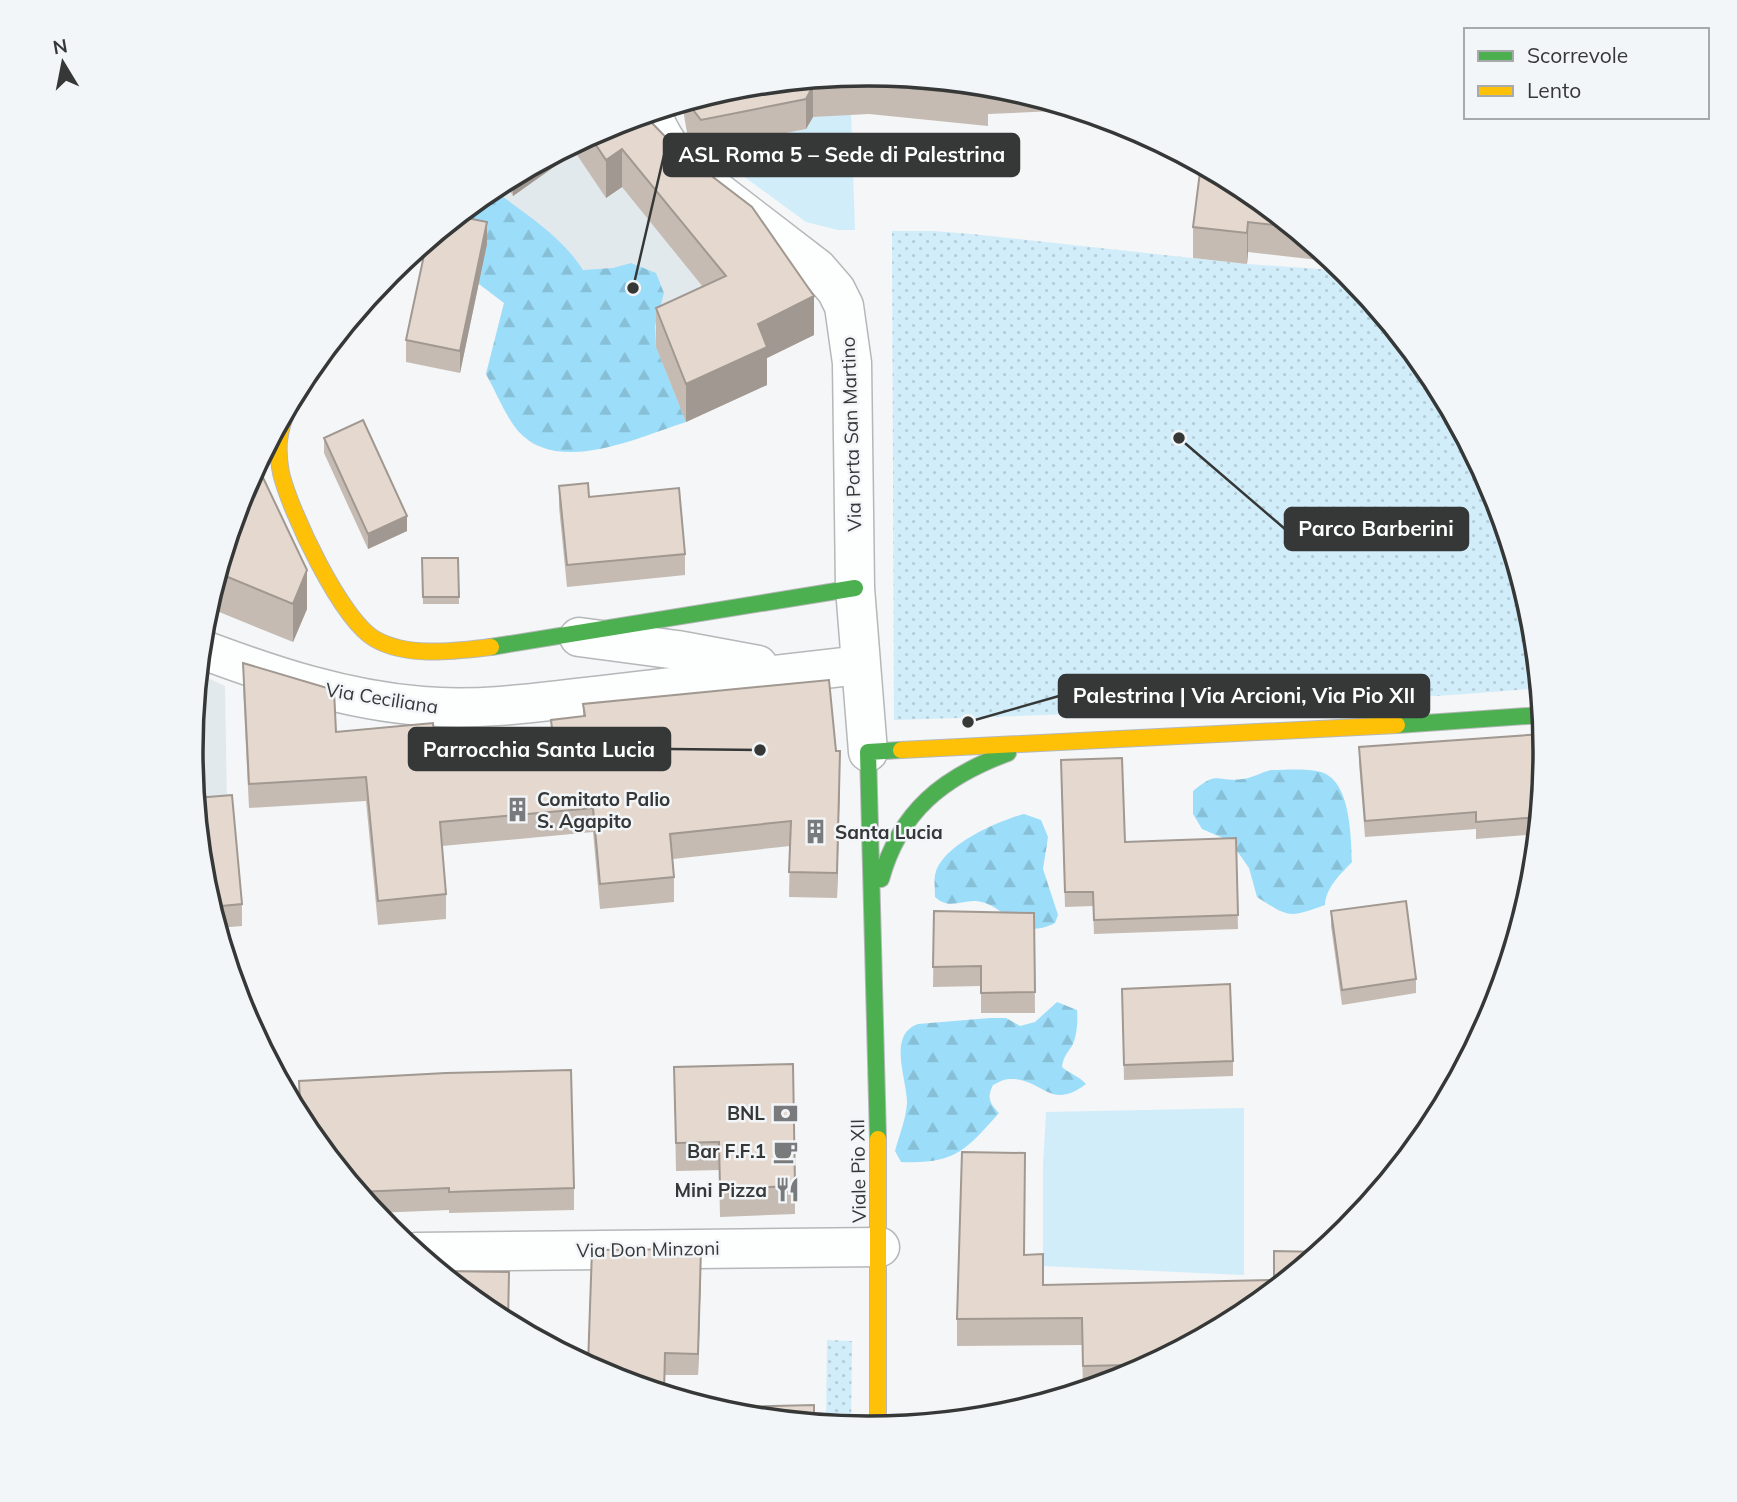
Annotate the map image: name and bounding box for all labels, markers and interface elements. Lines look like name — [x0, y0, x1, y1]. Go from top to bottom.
north arrow — [28, 28, 98, 98]
legend — [1464, 28, 1709, 119]
text: N — [51, 33, 69, 59]
text: Scorrevole — [1527, 42, 1628, 68]
text: Lento — [1527, 77, 1581, 103]
callout: ASL Roma 5 – Sede di Palestrina — [664, 134, 1019, 176]
text: ASL Roma 5 – Sede di Palestrina — [679, 141, 1005, 167]
street label: Via Porta San Martino — [836, 336, 866, 532]
callout: Parco Barberini — [1285, 508, 1468, 550]
text: Parco Barberini — [1298, 515, 1454, 541]
callout: Palestrina | Via Arcioni, Via Pio XII — [1059, 675, 1429, 717]
street label: Via Ceciliana — [324, 677, 440, 719]
text: Palestrina | Via Arcioni, Via Pio XII — [1073, 682, 1415, 708]
callout: Parrocchia Santa Lucia — [409, 728, 670, 770]
text: Parrocchia Santa Lucia — [423, 736, 655, 762]
place label: Comitato Palio S. Agapito — [537, 787, 670, 833]
building icon: Comitato Palio S. Agapito — [503, 796, 531, 824]
building icon: Santa Lucia — [801, 818, 829, 846]
place label: Santa Lucia — [835, 820, 943, 844]
bank icon: BNL — [771, 1099, 799, 1127]
place label: BNL — [727, 1101, 765, 1125]
street label: Viale Pio XII — [845, 1119, 871, 1223]
cafe icon: Bar F.F.1 — [772, 1137, 800, 1165]
place label: Bar F.F.1 — [687, 1139, 766, 1163]
restaurant icon: Mini Pizza — [773, 1176, 801, 1204]
place label: Mini Pizza — [675, 1178, 767, 1202]
street label: Via Don Minzoni — [576, 1236, 720, 1262]

